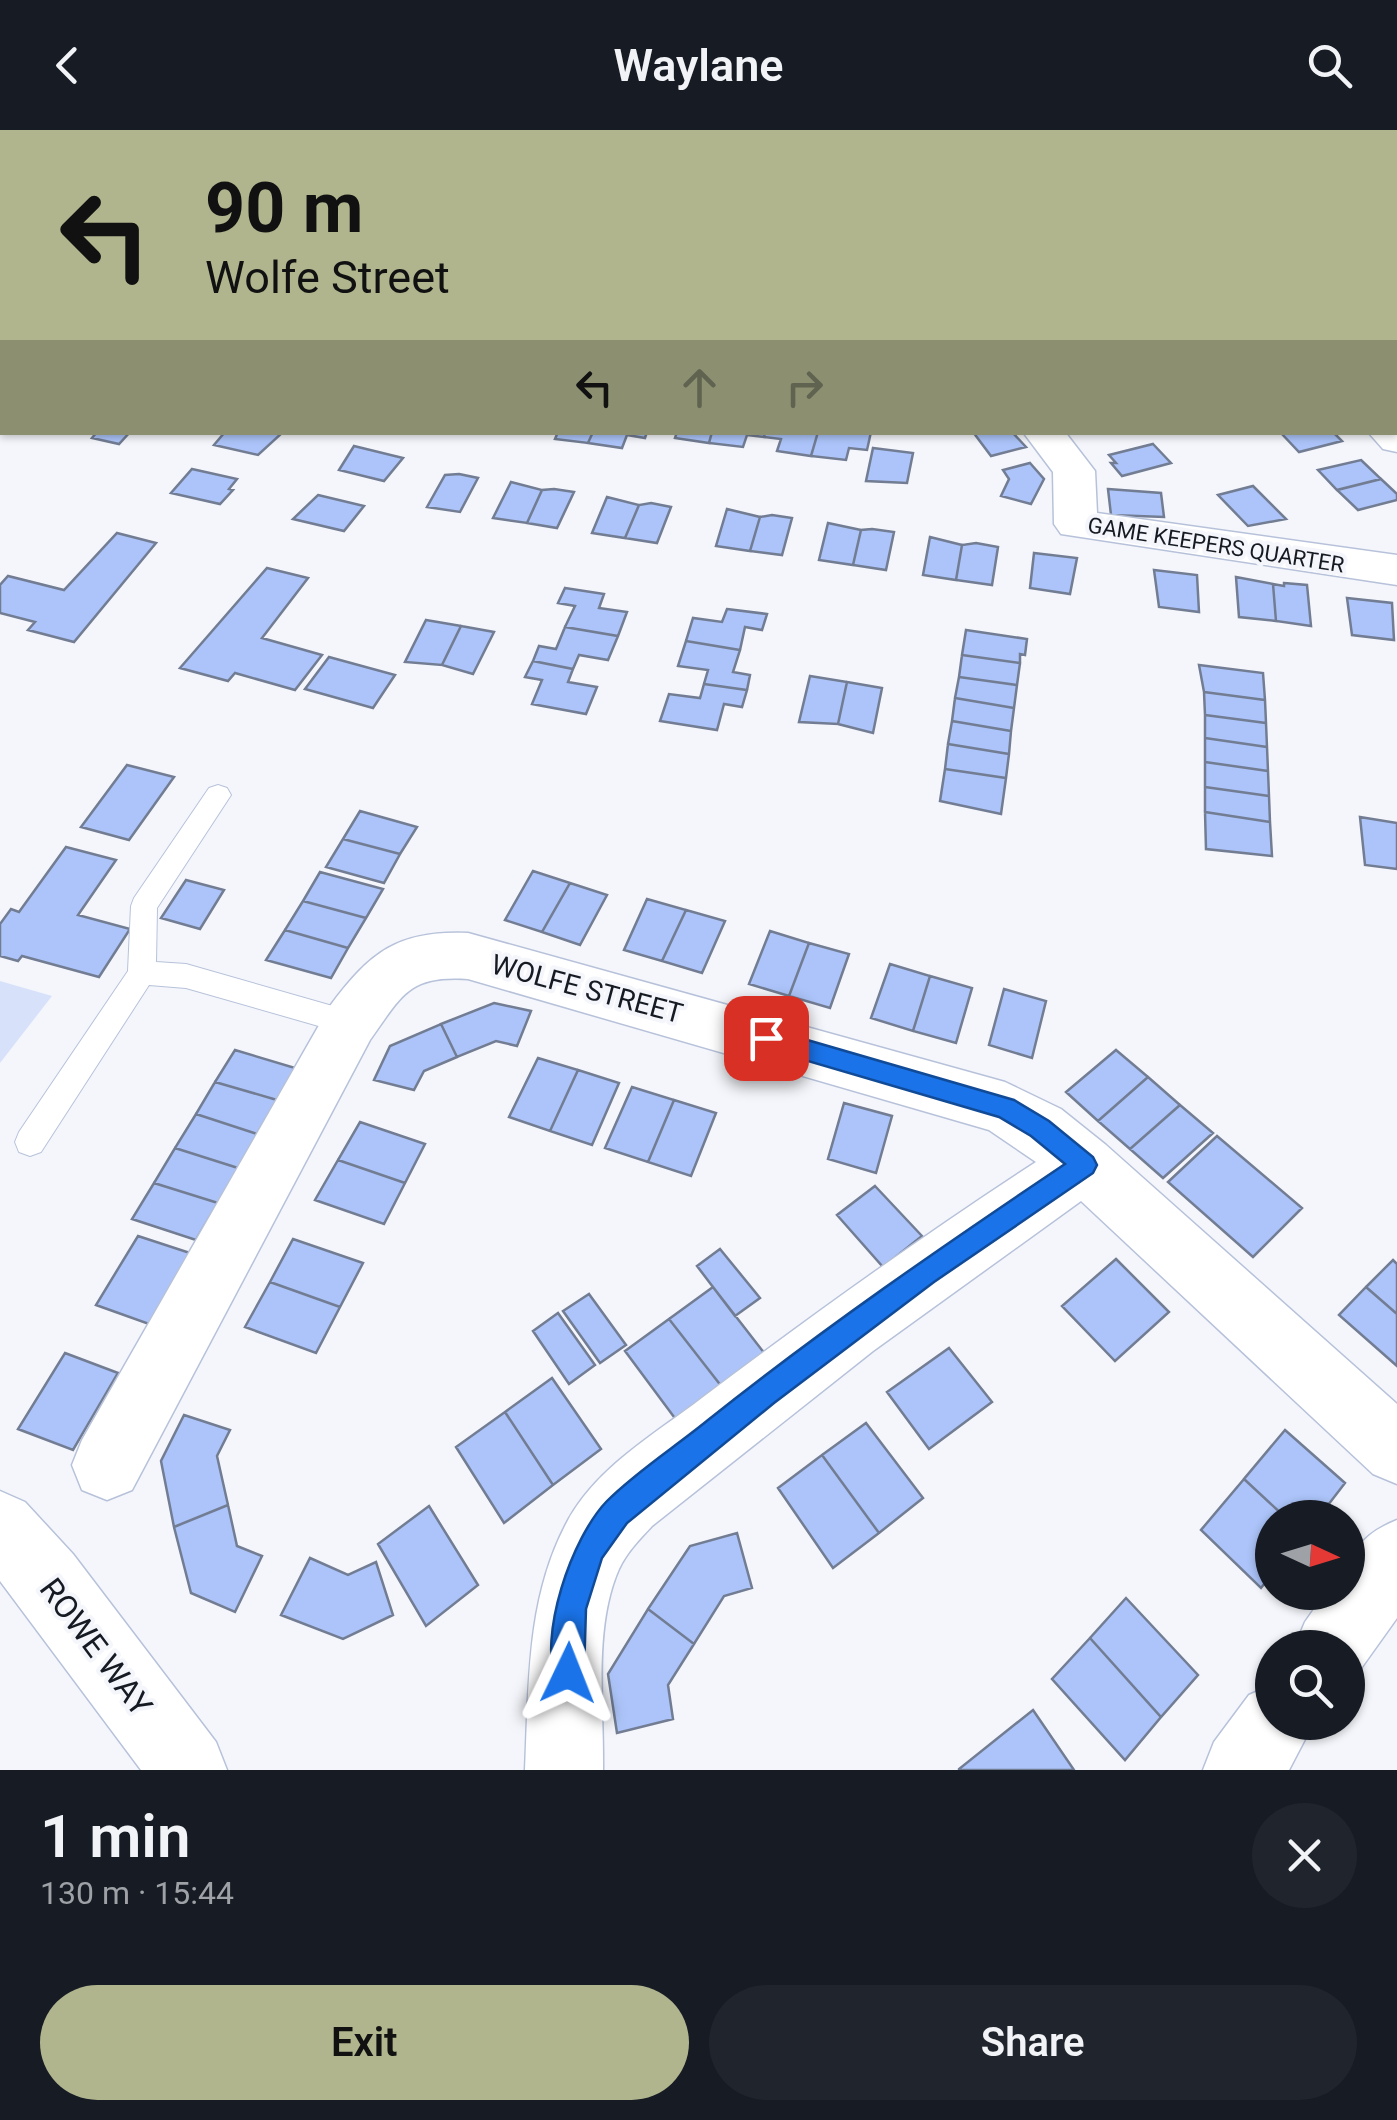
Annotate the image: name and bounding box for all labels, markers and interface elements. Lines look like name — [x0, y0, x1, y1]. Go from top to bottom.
icon: back — [40, 38, 95, 93]
icon: search — [1302, 38, 1357, 93]
text: Waylane — [613, 39, 784, 92]
text: 90 m — [205, 167, 363, 249]
icon: left — [40, 170, 170, 300]
text: Wolfe Street — [205, 251, 450, 304]
icon: left — [567, 360, 622, 415]
icon: ahead — [672, 360, 727, 415]
icon: right — [777, 360, 832, 415]
street label: GAME KEEPERS QUARTER — [1086, 512, 1346, 578]
street label: WOLFE STREET — [488, 948, 687, 1030]
pin — [724, 996, 809, 1081]
icon: arrive — [739, 1011, 794, 1066]
north arrow — [1255, 1500, 1365, 1610]
map controls — [1255, 1500, 1365, 1740]
street label: ROWE WAY — [32, 1571, 160, 1723]
position arrow — [516, 1621, 620, 1725]
button: search — [1255, 1630, 1365, 1740]
text: 1 min — [40, 1801, 190, 1872]
button: close — [1252, 1803, 1357, 1908]
text: 130 m · 15:44 — [40, 1874, 234, 1912]
button: Exit — [40, 1985, 689, 2100]
button: Share — [709, 1985, 1357, 2100]

